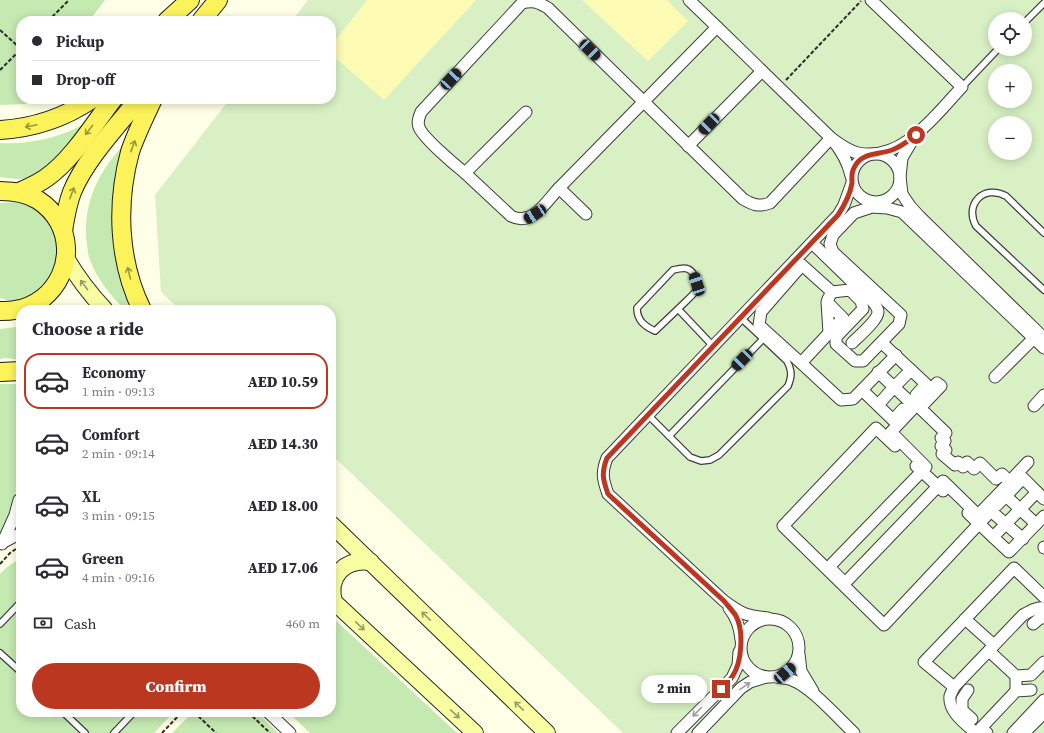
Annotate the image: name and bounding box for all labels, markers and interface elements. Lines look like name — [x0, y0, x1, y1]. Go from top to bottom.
map controls — [988, 12, 1032, 160]
button: locate — [988, 12, 1032, 56]
text: Pickup — [56, 31, 104, 52]
car — [577, 37, 603, 63]
button: + — [988, 64, 1032, 108]
car — [438, 66, 464, 92]
text: Drop-off — [56, 69, 115, 90]
car — [696, 111, 722, 137]
button: − — [988, 116, 1032, 160]
one-way arrow — [25, 122, 38, 130]
one-way arrow — [85, 124, 94, 135]
route start — [907, 126, 925, 144]
one-way arrow — [130, 139, 137, 152]
one-way arrow — [68, 188, 76, 200]
car — [522, 202, 548, 226]
one-way arrow — [125, 267, 132, 280]
car — [688, 271, 706, 297]
one-way arrow — [79, 280, 88, 291]
text: Choose a ride — [32, 316, 144, 341]
car — [729, 347, 755, 373]
text: Economy — [82, 362, 146, 383]
icon: car — [34, 363, 70, 399]
text: AED 10.59 — [248, 371, 318, 392]
text: 1 min · 09:13 — [82, 383, 155, 400]
text: Comfort — [82, 424, 140, 445]
icon: car — [34, 425, 70, 461]
text: AED 14.30 — [248, 433, 318, 454]
text: 2 min · 09:14 — [82, 445, 155, 462]
text: XL — [82, 486, 101, 507]
icon: car — [34, 487, 70, 523]
text: AED 18.00 — [248, 495, 318, 516]
text: 3 min · 09:15 — [82, 507, 155, 524]
text: Green — [82, 548, 124, 569]
icon: car — [34, 549, 70, 585]
text: AED 17.06 — [248, 557, 318, 578]
text: 4 min · 09:16 — [82, 569, 155, 586]
one-way arrow — [421, 611, 431, 620]
icon: cash — [32, 612, 54, 634]
text: Cash — [64, 613, 96, 634]
text: 460 m — [286, 615, 320, 632]
one-way arrow — [354, 621, 364, 630]
car — [772, 661, 798, 685]
button: Confirm — [32, 663, 320, 709]
callout: 2 min — [641, 675, 707, 703]
text: 2 min — [657, 680, 691, 697]
route end — [712, 680, 730, 698]
one-way arrow — [739, 682, 750, 690]
one-way arrow — [515, 702, 525, 711]
one-way arrow — [692, 707, 702, 717]
one-way arrow — [450, 710, 460, 719]

